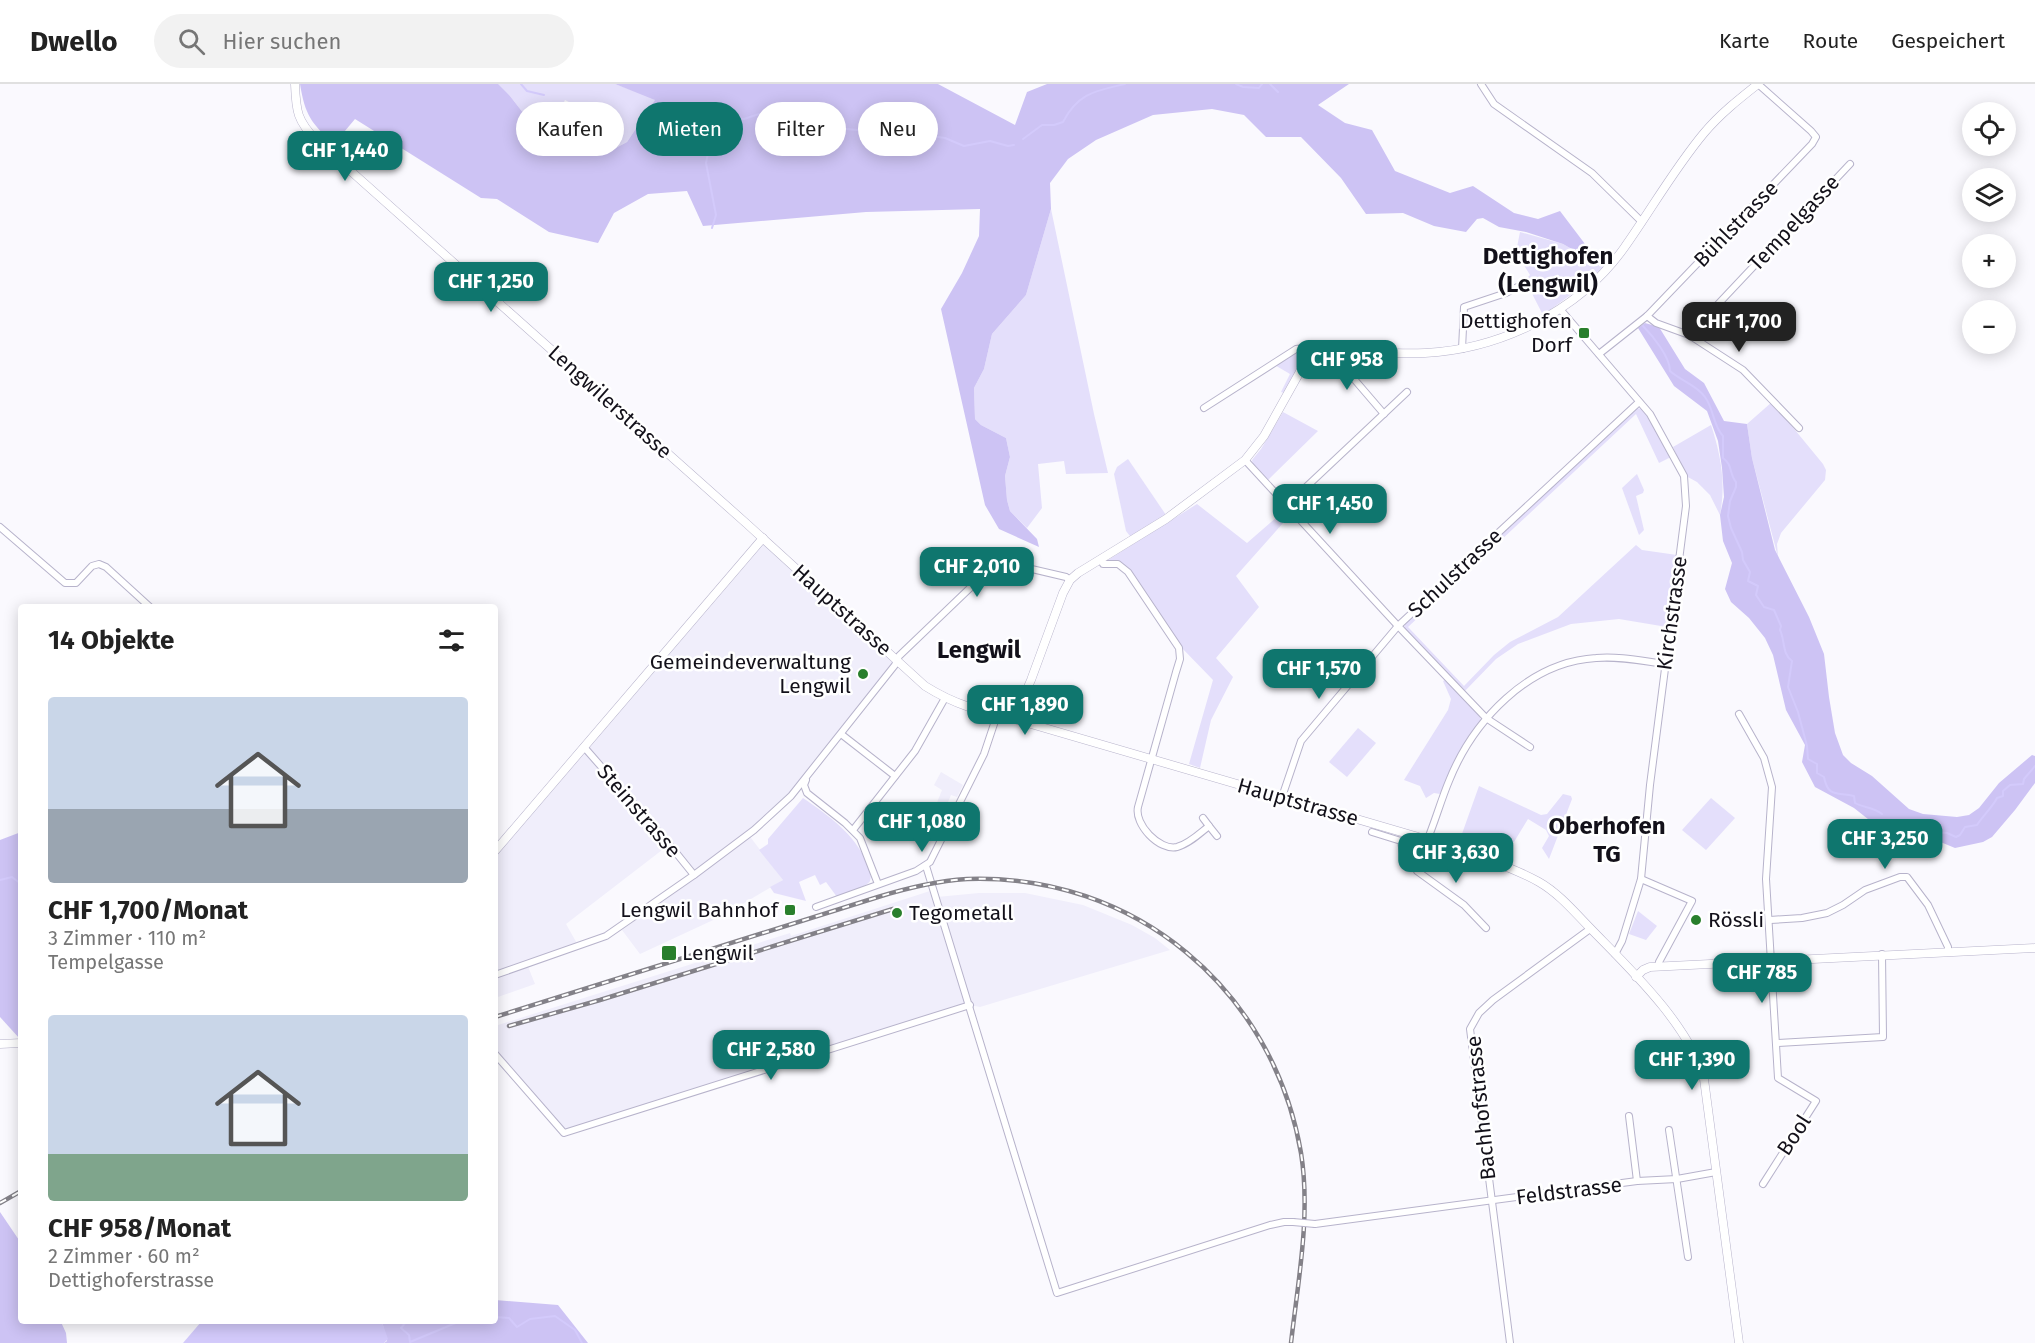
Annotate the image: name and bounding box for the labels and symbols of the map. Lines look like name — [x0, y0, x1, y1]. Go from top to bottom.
pin: CHF 1,440 — [276, 131, 414, 182]
street label: Tempelgasse — [1743, 170, 1845, 276]
street label: Bühlstrasse — [1688, 175, 1784, 273]
district label: Dettighofen (Lengwil) — [1483, 242, 1613, 298]
pin: CHF 1,250 — [422, 262, 560, 313]
pin: CHF 1,700 — [1670, 302, 1808, 353]
place label: Dettighofen Dorf — [1460, 308, 1574, 358]
marker: Dettighofen Dorf — [1577, 326, 1591, 340]
street label: Lengwilerstrasse — [543, 340, 677, 464]
pin: CHF 958 — [1292, 340, 1402, 391]
pin: CHF 1,450 — [1261, 484, 1399, 535]
street label: Schulstrasse — [1403, 523, 1507, 623]
pin: CHF 2,010 — [908, 547, 1046, 598]
street label: Kirchstrasse — [1651, 554, 1693, 672]
street label: Hauptstrasse — [787, 559, 897, 661]
district label: Lengwil — [937, 636, 1022, 664]
place label: Gemeindeverwaltung Lengwil — [650, 649, 851, 699]
pin: CHF 1,570 — [1250, 649, 1388, 700]
marker: Gemeindeverwaltung Lengwil — [856, 667, 870, 681]
pin: CHF 1,890 — [956, 685, 1094, 736]
street label: Steinstrasse — [591, 759, 687, 863]
street label: Hauptstrasse — [1234, 772, 1362, 832]
pin: CHF 1,080 — [853, 802, 991, 853]
district label: Oberhofen TG — [1548, 812, 1666, 868]
pin: CHF 3,250 — [1816, 819, 1954, 870]
pin: CHF 3,630 — [1387, 833, 1525, 884]
place label: Lengwil Bahnhof — [620, 897, 780, 923]
place label: Tegometall — [909, 900, 1013, 926]
marker: Lengwil Bahnhof — [783, 903, 797, 917]
marker: Tegometall — [890, 906, 904, 920]
place label: Rössli — [1708, 907, 1764, 933]
marker: Rössli — [1689, 913, 1703, 927]
place label: Lengwil — [682, 940, 754, 966]
marker: Lengwil — [660, 944, 678, 962]
pin: CHF 785 — [1707, 953, 1817, 1004]
pin: CHF 2,580 — [702, 1030, 840, 1081]
street label: Bachhofstrasse — [1461, 1035, 1501, 1181]
pin: CHF 1,390 — [1623, 1040, 1761, 1091]
street label: Bool — [1771, 1110, 1817, 1160]
street label: Feldstrasse — [1515, 1172, 1623, 1210]

